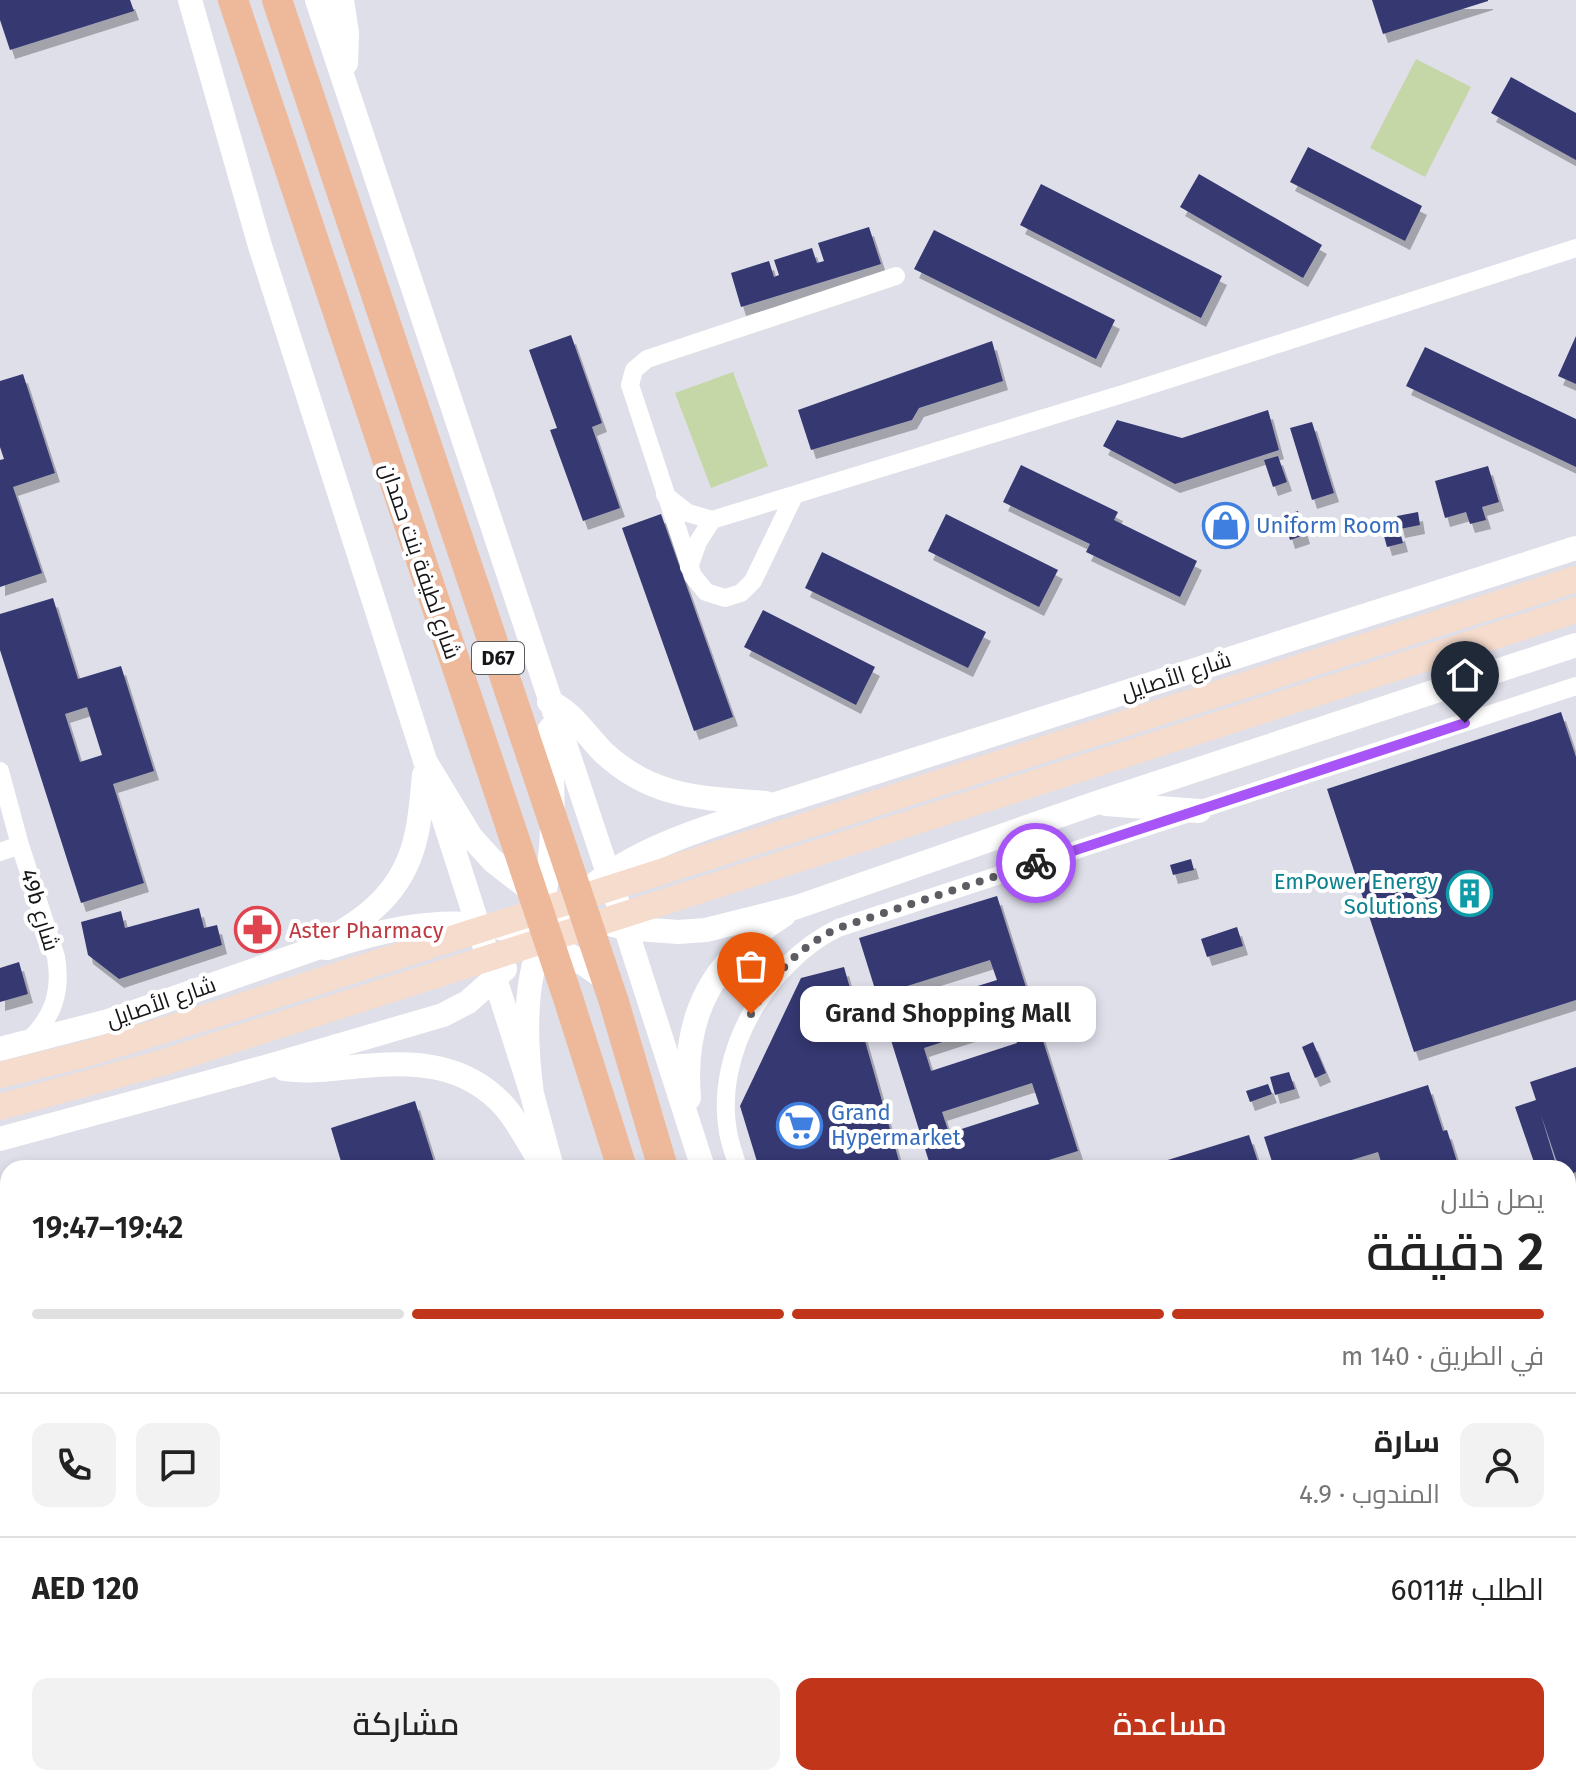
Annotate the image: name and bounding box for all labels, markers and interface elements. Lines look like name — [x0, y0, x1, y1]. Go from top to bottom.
street label: شارع لطيفة بنت حمدان — [373, 459, 466, 663]
shop icon: Uniform Room — [1201, 501, 1249, 549]
place label: Uniform Room — [1256, 512, 1400, 539]
pin — [1431, 641, 1499, 723]
road number: D67 — [472, 642, 524, 674]
street label: شارع الأصايل — [1117, 645, 1235, 707]
icon: home — [1443, 653, 1487, 697]
courier — [996, 823, 1076, 903]
icon: bike — [1014, 841, 1058, 885]
street label: 49b شارع — [14, 866, 65, 955]
place label: EmPower Energy Solutions — [1274, 868, 1438, 920]
building icon: EmPower Energy Solutions — [1445, 870, 1493, 918]
pharmacy icon: Aster Pharmacy — [234, 906, 282, 954]
place label: Aster Pharmacy — [289, 917, 444, 944]
pin — [717, 932, 785, 1014]
icon: bag — [729, 944, 773, 988]
street label: شارع الأصايل — [103, 971, 220, 1034]
callout: Grand Shopping Mall — [799, 986, 1095, 1042]
text: Grand Shopping Mall — [825, 998, 1071, 1029]
place label: Grand Hypermarket — [831, 1099, 961, 1151]
supermarket icon: Grand Hypermarket — [776, 1101, 824, 1149]
text: يصل خلال — [1441, 1184, 1544, 1215]
text: 19:42–19:47 — [32, 1210, 183, 1246]
text: 2 دقيقة — [1366, 1221, 1544, 1284]
text: في الطريق · 140 m — [1341, 1341, 1544, 1372]
button: phone — [32, 1423, 116, 1507]
button: chat — [136, 1423, 220, 1507]
button: person — [1460, 1423, 1544, 1507]
text: سارة — [1374, 1424, 1440, 1460]
text: المندوب · 4.9 — [1299, 1479, 1440, 1510]
text: AED 120 — [32, 1571, 139, 1607]
text: الطلب #6011 — [1390, 1572, 1544, 1608]
button: مشاركة — [32, 1678, 780, 1770]
button: مساعدة — [796, 1678, 1544, 1770]

